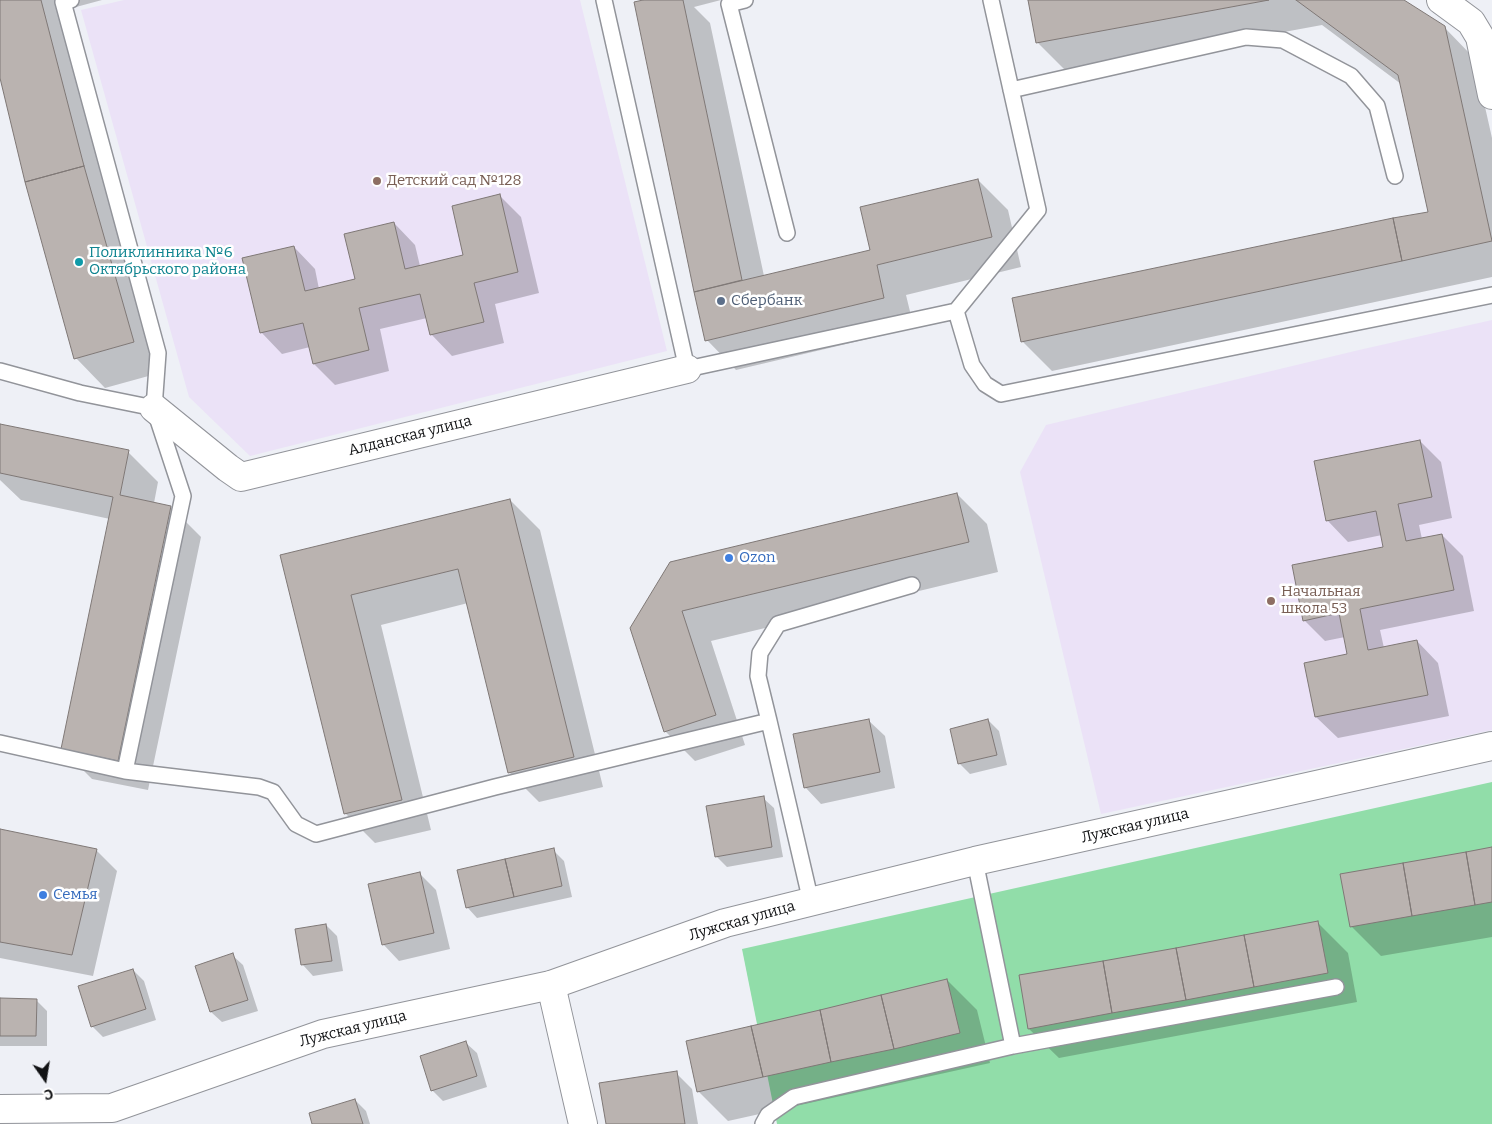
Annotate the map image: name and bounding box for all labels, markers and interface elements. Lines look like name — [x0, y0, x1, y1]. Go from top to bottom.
place label: Детский сад №128 — [387, 172, 521, 190]
marker: Детский сад №128 — [371, 175, 383, 187]
place label: Поликлинника №6 Октябрьского района — [89, 244, 246, 279]
marker: Поликлинника №6 Октябрьского района — [73, 256, 85, 268]
place label: Сбербанк — [731, 292, 802, 310]
marker: Сбербанк — [715, 295, 727, 307]
street label: Алданская улица — [346, 412, 474, 460]
place label: Ozon — [739, 549, 776, 567]
marker: Ozon — [723, 552, 735, 564]
place label: Начальная школа 53 — [1281, 583, 1360, 618]
marker: Начальная школа 53 — [1265, 595, 1277, 607]
street label: Лужская улица — [1079, 805, 1191, 847]
place label: Семья — [53, 886, 98, 904]
marker: Семья — [37, 889, 49, 901]
street label: Лужская улица — [687, 897, 797, 945]
street label: Лужская улица — [298, 1007, 408, 1051]
north arrow — [20, 1054, 70, 1104]
text: С — [42, 1085, 55, 1103]

